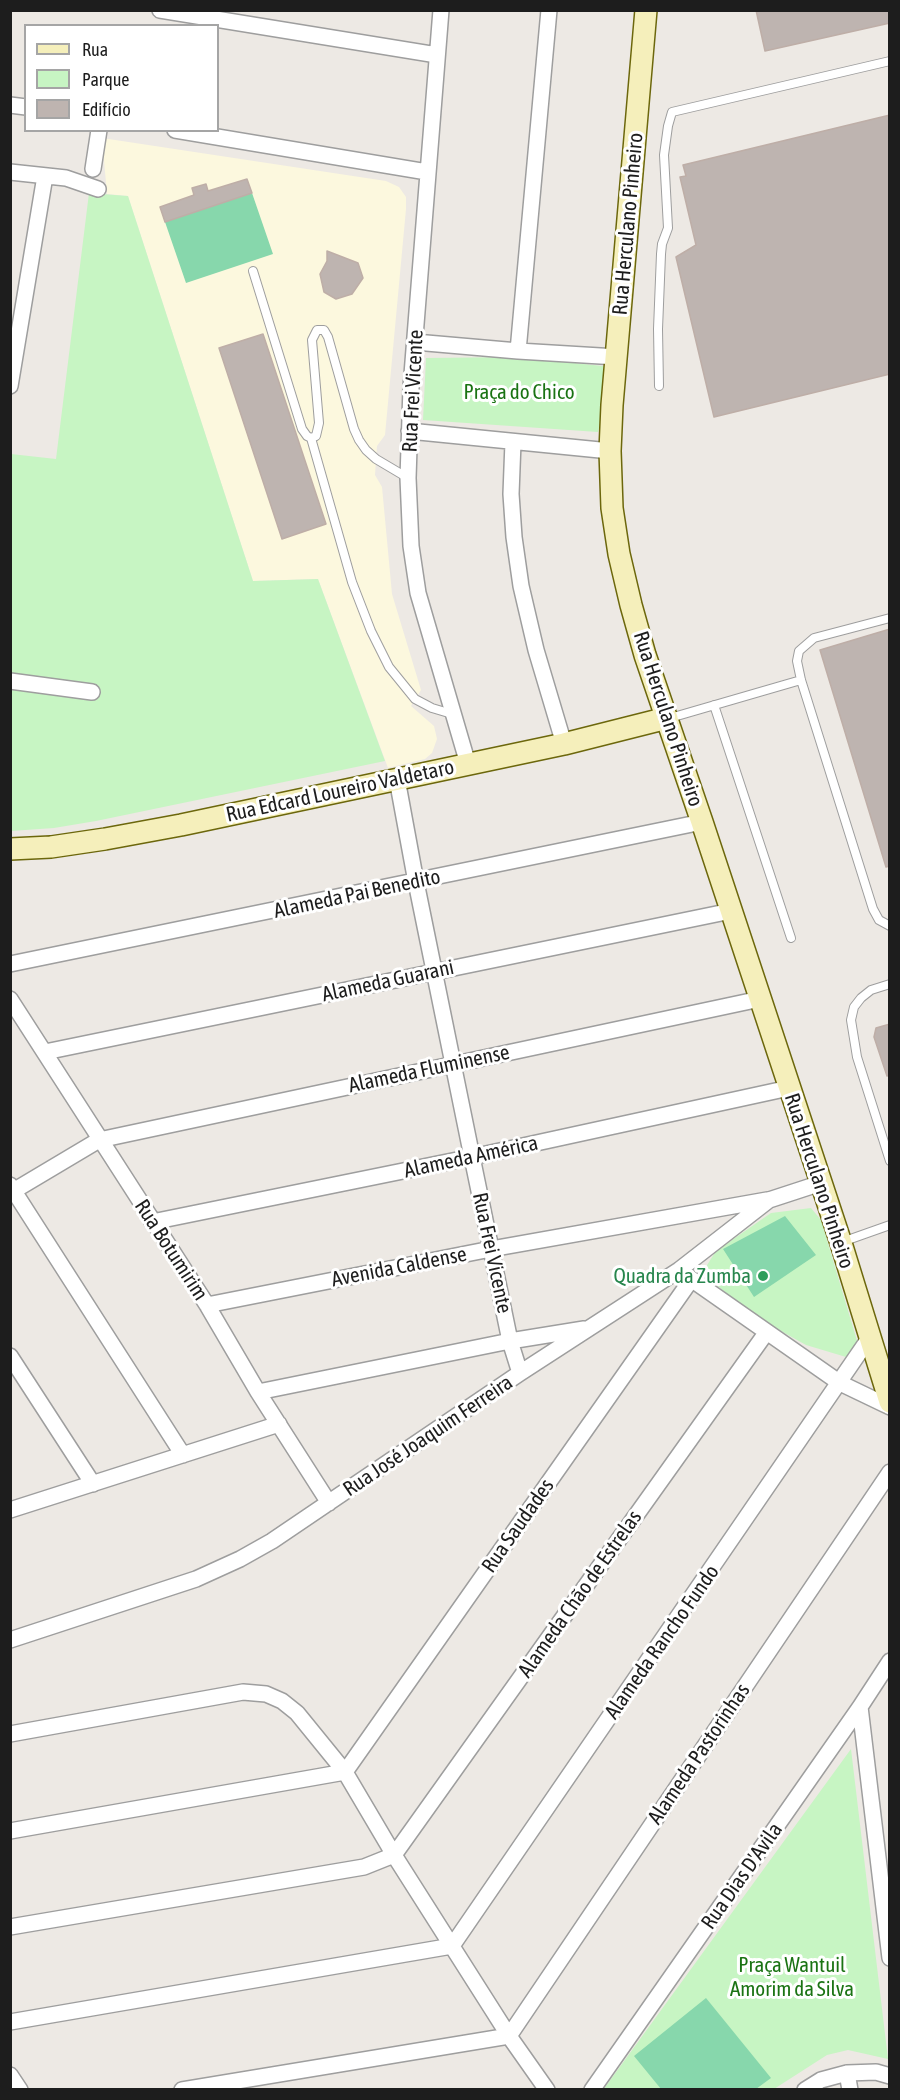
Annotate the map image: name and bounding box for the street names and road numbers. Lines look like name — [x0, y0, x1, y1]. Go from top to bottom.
street label: Rua Herculano Pinheiro — [607, 132, 649, 316]
street label: Rua Frei Vicente — [397, 329, 429, 453]
street label: Rua Herculano Pinheiro — [628, 628, 708, 810]
street label: Rua Edcard Loureiro Valdetaro — [224, 755, 456, 827]
street label: Alameda Pai Benedito — [271, 864, 443, 924]
street label: Alameda Guarani — [320, 955, 456, 1007]
street label: Alameda Fluminense — [346, 1040, 512, 1098]
street label: Rua Herculano Pinheiro — [779, 1090, 859, 1272]
street label: Alameda América — [402, 1131, 540, 1183]
street label: Rua Frei Vicente — [467, 1190, 517, 1316]
street label: Rua Botumirim — [129, 1195, 213, 1305]
street label: Avenida Caldense — [329, 1242, 469, 1292]
street label: Rua José Joaquim Ferreira — [339, 1370, 517, 1502]
street label: Rua Saudades — [477, 1474, 559, 1578]
street label: Alameda Chão de Estrelas — [513, 1506, 647, 1682]
street label: Alameda Rancho Fundo — [599, 1560, 725, 1724]
street label: Alameda Pastorinhas — [643, 1679, 755, 1829]
street label: Rua Dias D'Avila — [696, 1818, 788, 1934]

